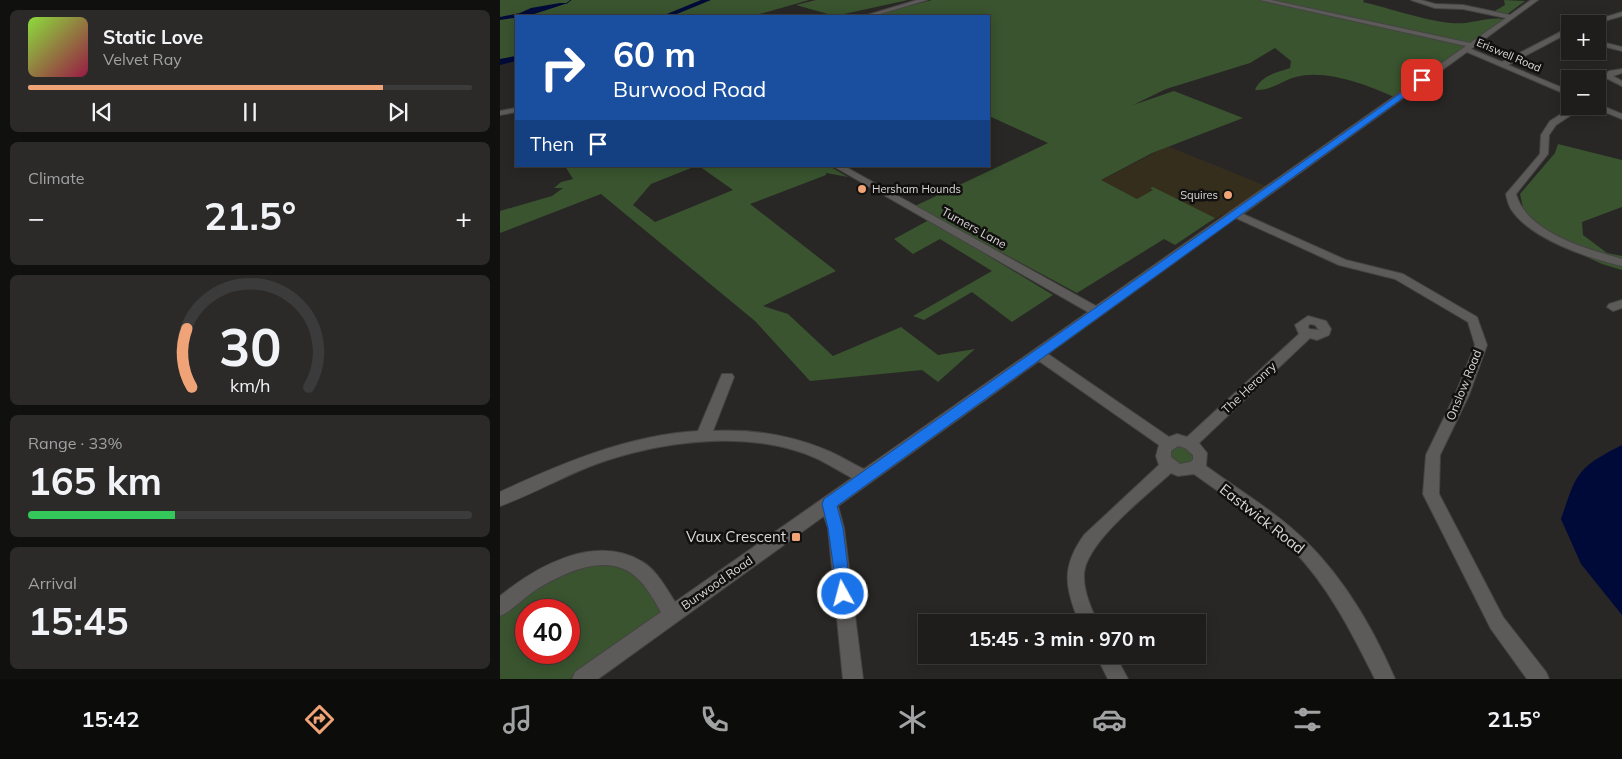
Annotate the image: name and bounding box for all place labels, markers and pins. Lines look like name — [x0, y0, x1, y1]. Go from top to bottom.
pin — [1401, 59, 1443, 101]
place label: Hersham Hounds — [872, 182, 961, 196]
marker: Hersham Hounds — [856, 183, 868, 195]
place label: Squires — [1180, 188, 1218, 202]
marker: Squires — [1222, 189, 1234, 201]
place label: Vaux Crescent — [686, 527, 786, 546]
marker: Vaux Crescent — [790, 531, 802, 543]

